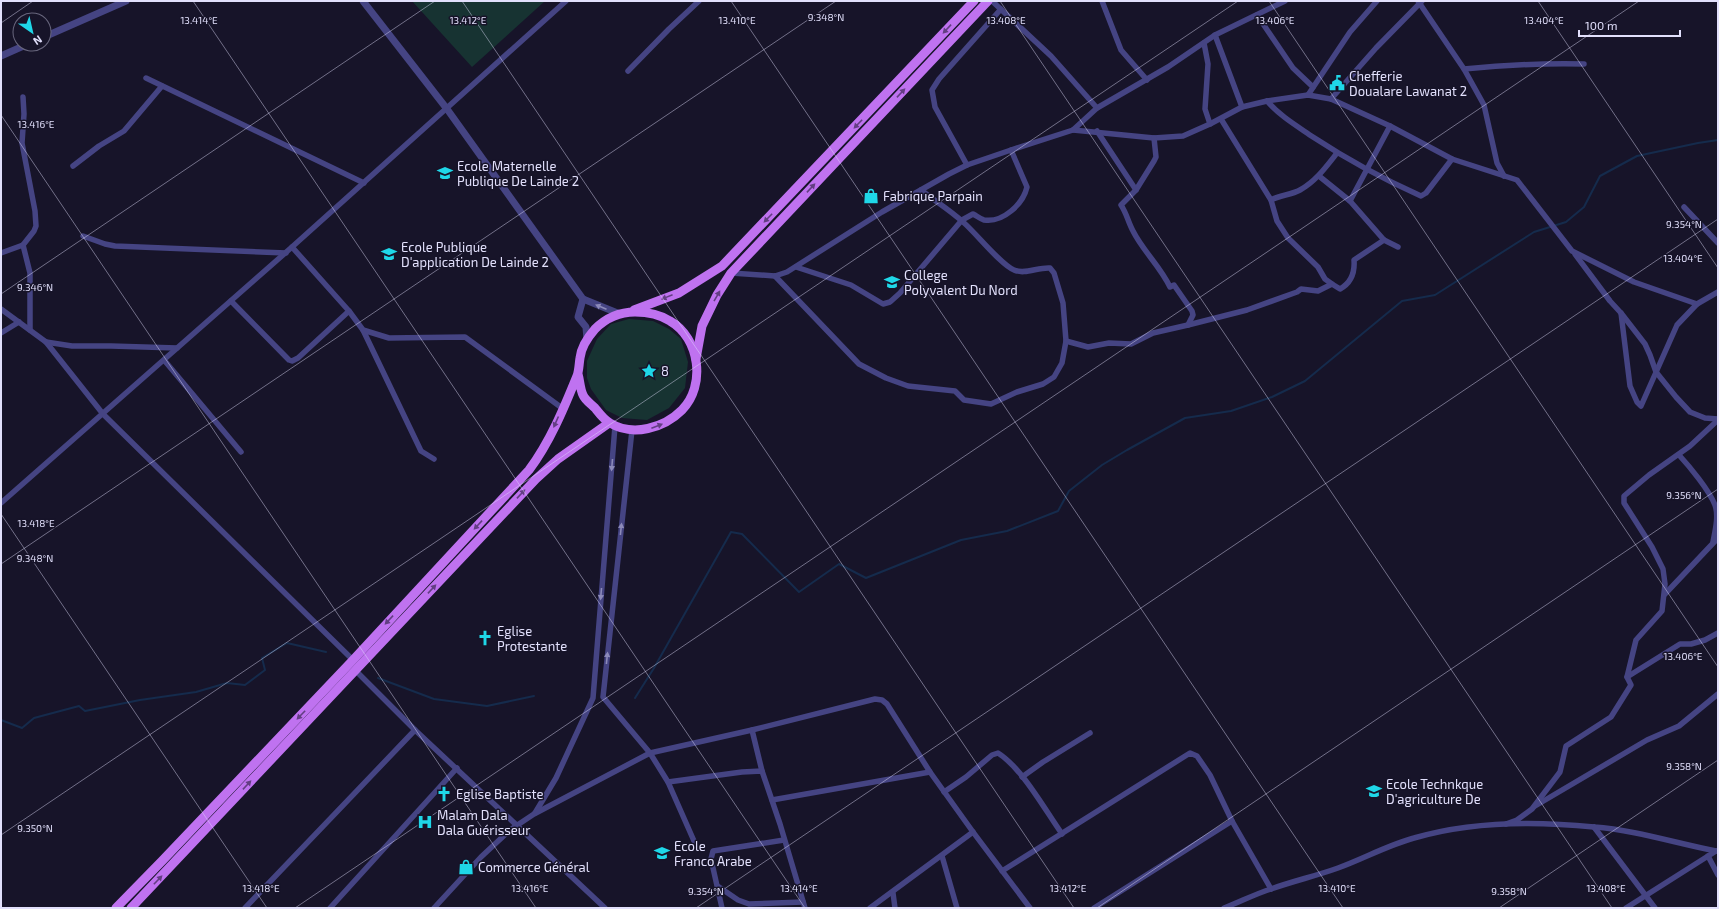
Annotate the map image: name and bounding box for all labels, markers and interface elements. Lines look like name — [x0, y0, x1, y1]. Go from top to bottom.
text: 9.348°N — [808, 11, 844, 23]
north arrow — [12, 12, 52, 52]
scale bar — [1579, 12, 1680, 38]
text: 13.414°E — [180, 14, 218, 26]
text: 13.412°E — [450, 14, 487, 26]
text: 13.410°E — [718, 14, 756, 26]
text: 13.408°E — [986, 14, 1026, 26]
text: 13.406°E — [1256, 14, 1295, 26]
text: 13.404°E — [1524, 14, 1564, 26]
text: 100 m — [1585, 18, 1617, 32]
one-way arrow — [942, 24, 952, 34]
text: N — [31, 33, 45, 48]
place label: Chefferie Doualare Lawanat 2 — [1349, 68, 1467, 99]
public building icon: Chefferie Doualare Lawanat 2 — [1328, 74, 1346, 92]
one-way arrow — [896, 88, 905, 98]
text: 13.416°E — [18, 118, 55, 130]
one-way arrow — [853, 119, 863, 129]
place label: Ecole Maternelle Publique De Lainde 2 — [457, 158, 579, 189]
school or university icon: Ecole Maternelle Publique De Lainde 2 — [436, 164, 454, 182]
one-way arrow — [806, 183, 816, 193]
shop icon: Fabrique Parpain — [862, 187, 880, 205]
place label: Fabrique Parpain — [883, 188, 983, 204]
one-way arrow — [764, 213, 773, 223]
text: 9.354°N — [1666, 218, 1702, 230]
place label: Ecole Publique D'application De Lainde 2 — [401, 239, 549, 270]
school or university icon: Ecole Publique D'application De Lainde 2 — [380, 245, 398, 263]
text: 13.404°E — [1663, 252, 1703, 264]
place label: College Polyvalent Du Nord — [904, 267, 1018, 298]
school or university icon: College Polyvalent Du Nord — [883, 273, 901, 291]
text: 9.346°N — [17, 281, 53, 293]
one-way arrow — [713, 290, 720, 302]
one-way arrow — [661, 295, 673, 301]
one-way arrow — [595, 303, 607, 309]
place icon: 8 — [640, 362, 658, 380]
place label: 8 — [661, 363, 669, 379]
one-way arrow — [553, 417, 559, 428]
one-way arrow — [651, 422, 663, 428]
one-way arrow — [608, 459, 615, 471]
one-way arrow — [516, 489, 526, 499]
text: 9.356°N — [1666, 489, 1702, 501]
text: 13.418°E — [17, 517, 55, 529]
one-way arrow — [473, 520, 483, 530]
one-way arrow — [617, 523, 624, 535]
text: 9.348°N — [17, 552, 53, 564]
one-way arrow — [427, 584, 437, 594]
one-way arrow — [598, 588, 605, 600]
one-way arrow — [384, 615, 394, 625]
place label: Eglise Protestante — [497, 623, 567, 654]
church icon: Eglise Protestante — [476, 629, 494, 647]
text: 13.406°E — [1664, 650, 1703, 662]
one-way arrow — [604, 652, 611, 664]
one-way arrow — [296, 710, 305, 720]
text: 9.358°N — [1666, 760, 1702, 772]
place label: Ecole Technkque D'agriculture De — [1386, 776, 1483, 807]
one-way arrow — [242, 781, 251, 790]
school or university icon: Ecole Technkque D'agriculture De — [1365, 782, 1383, 800]
church icon: Eglise Baptiste — [435, 785, 453, 803]
place label: Eglise Baptiste — [456, 786, 544, 802]
place label: Malam Dala Dala Guérisseur — [437, 807, 530, 838]
hospital icon: Malam Dala Dala Guérisseur — [416, 813, 434, 831]
text: 9.350°N — [17, 822, 53, 834]
place label: Ecole Franco Arabe — [674, 838, 752, 869]
school or university icon: Ecole Franco Arabe — [653, 844, 671, 862]
shop icon: Commerce Général — [457, 858, 475, 876]
place label: Commerce Général — [478, 859, 590, 875]
one-way arrow — [153, 875, 163, 885]
text: 13.418°E — [242, 882, 280, 894]
text: 13.416°E — [512, 882, 549, 894]
text: 13.414°E — [780, 882, 818, 894]
text: 13.412°E — [1050, 882, 1087, 894]
text: 13.410°E — [1318, 882, 1356, 894]
text: 13.408°E — [1586, 882, 1626, 894]
text: 9.354°N — [688, 885, 724, 897]
text: 9.358°N — [1491, 885, 1527, 897]

